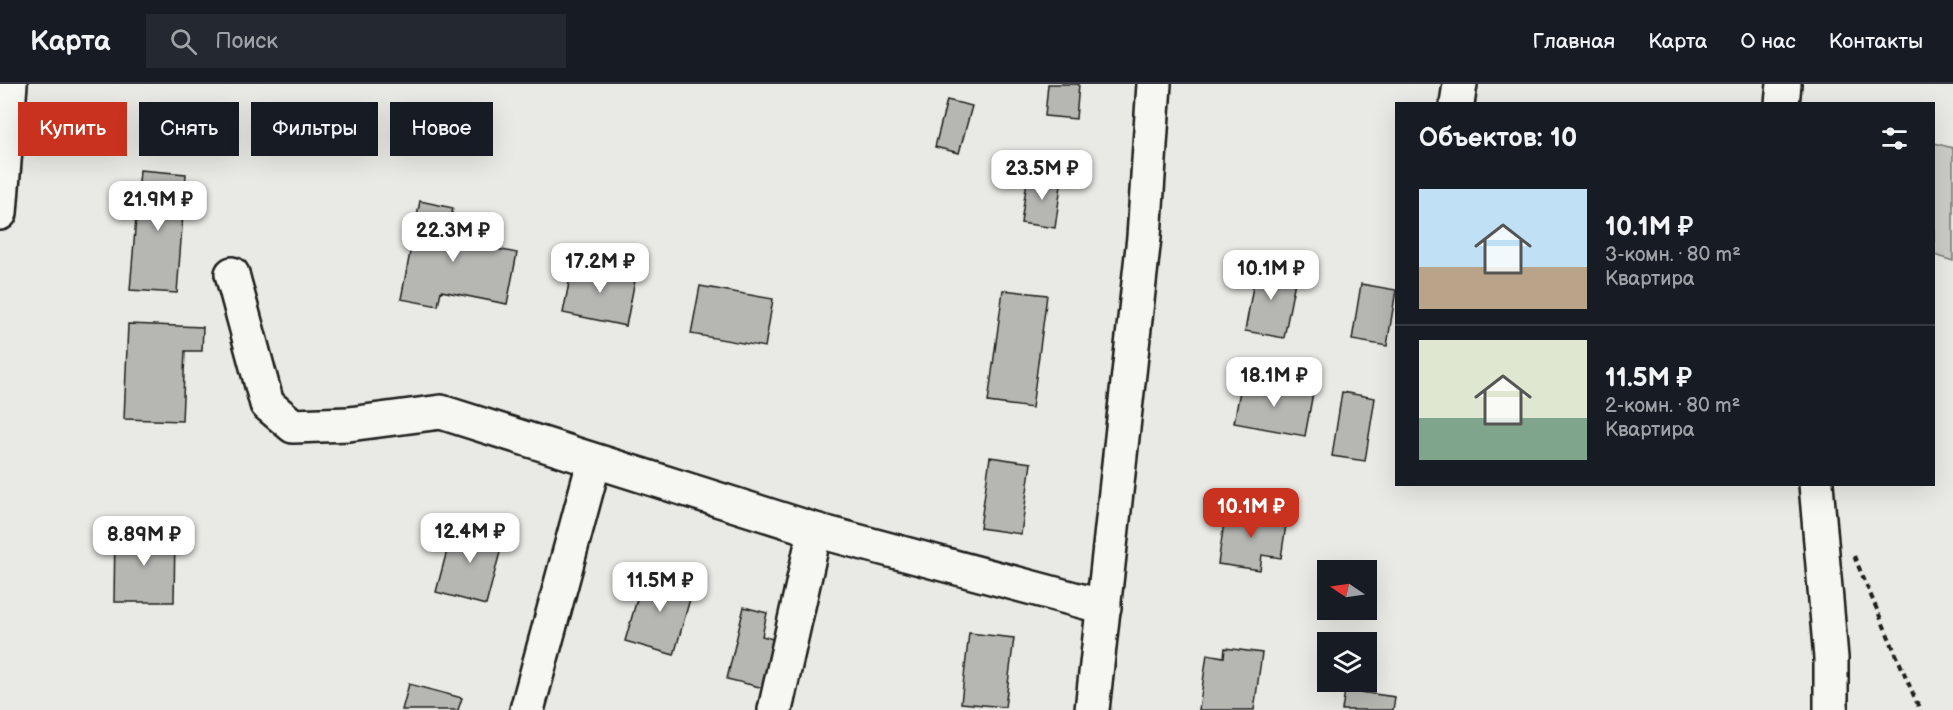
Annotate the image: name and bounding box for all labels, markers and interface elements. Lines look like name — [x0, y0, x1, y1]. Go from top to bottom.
search box — [146, 14, 566, 68]
text: Карта — [30, 25, 110, 58]
icon: search — [167, 25, 200, 58]
text: Поиск — [215, 28, 278, 55]
text: Главная — [1532, 29, 1615, 54]
text: Карта — [1648, 29, 1707, 54]
text: О нас — [1740, 29, 1796, 54]
text: Контакты — [1829, 29, 1923, 54]
chip: Купить — [18, 102, 127, 156]
chip: Снять — [139, 102, 239, 156]
chip: Фильтры — [251, 102, 378, 156]
chip: Новое — [390, 102, 493, 156]
icon: filters — [1878, 122, 1911, 155]
text: Объектов: 10 — [1419, 123, 1577, 154]
pin: 23.5M ₽ — [987, 150, 1097, 201]
text: 23.5M ₽ — [1005, 157, 1079, 181]
pin: 21.9M ₽ — [103, 181, 213, 232]
text: 21.9M ₽ — [123, 188, 193, 212]
pin: 22.3M ₽ — [398, 212, 508, 263]
text: 10.1M ₽ — [1605, 212, 1693, 243]
icon: home — [1467, 213, 1539, 285]
text: 22.3M ₽ — [416, 219, 490, 243]
pin: 17.2M ₽ — [545, 243, 655, 294]
text: 3-комн. · 80 m² — [1605, 243, 1741, 267]
text: 17.2M ₽ — [565, 250, 635, 274]
pin: 10.1M ₽ — [1216, 250, 1326, 301]
text: 10.1M ₽ — [1237, 257, 1305, 281]
text: Квартира — [1605, 267, 1695, 291]
pin: 18.1M ₽ — [1219, 357, 1329, 408]
text: 11.5M ₽ — [1605, 363, 1692, 394]
text: 18.1M ₽ — [1240, 364, 1308, 388]
icon: home — [1467, 364, 1539, 436]
text: 2-комн. · 80 m² — [1605, 394, 1740, 418]
text: Квартира — [1605, 418, 1695, 442]
pin: 10.1M ₽ — [1196, 488, 1306, 539]
text: 10.1M ₽ — [1217, 495, 1285, 519]
pin: 12.4M ₽ — [415, 513, 525, 564]
pin: 8.89M ₽ — [89, 516, 199, 567]
text: 12.4M ₽ — [435, 520, 505, 544]
text: 8.89M ₽ — [107, 523, 181, 547]
north arrow — [1317, 560, 1377, 620]
map controls — [1317, 560, 1377, 692]
pin: 11.5M ₽ — [605, 562, 715, 613]
text: 11.5M ₽ — [626, 569, 694, 593]
button: layers — [1317, 632, 1377, 692]

